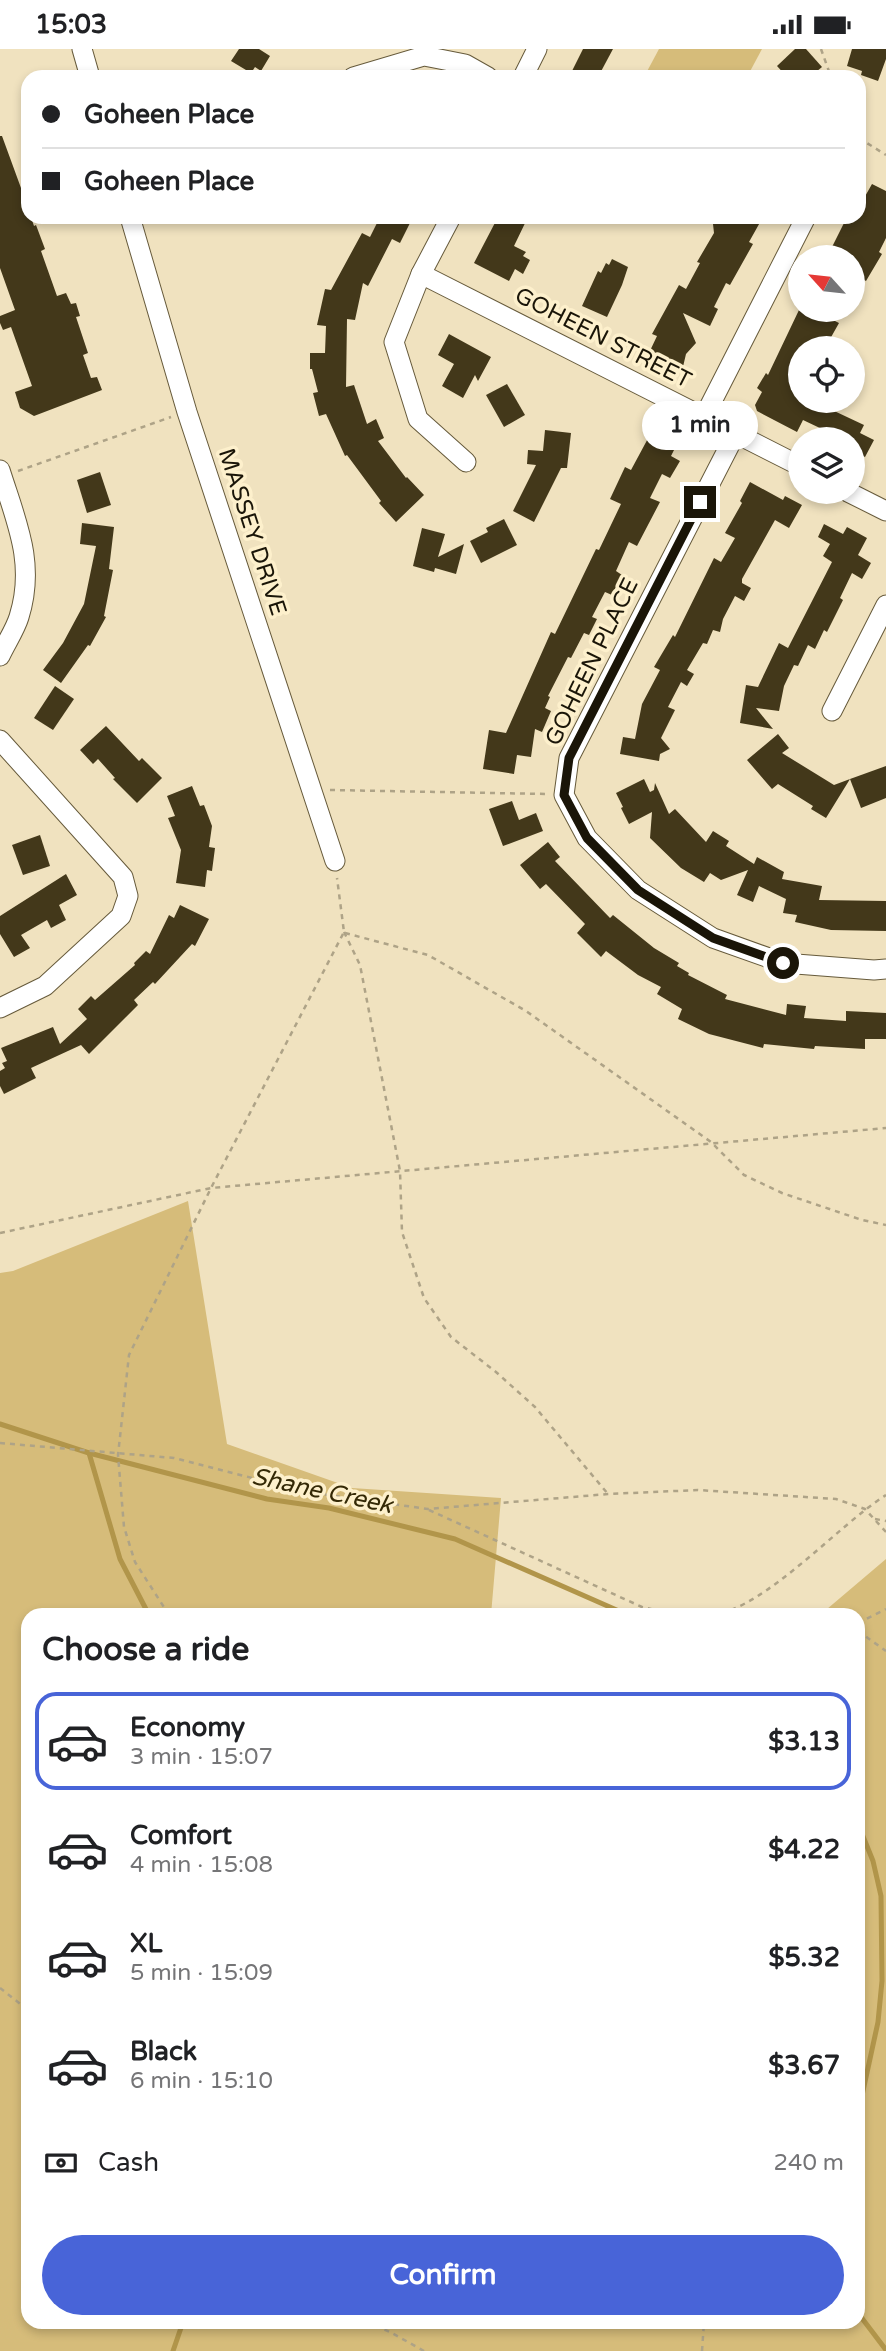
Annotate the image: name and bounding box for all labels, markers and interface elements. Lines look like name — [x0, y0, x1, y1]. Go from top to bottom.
text: 15:03 — [35, 9, 107, 40]
text: Goheen Place — [84, 99, 254, 130]
text: Goheen Place — [84, 166, 254, 197]
north arrow — [788, 245, 864, 322]
map controls — [788, 245, 865, 504]
street label: GOHEEN STREET — [510, 281, 696, 395]
button: locate — [788, 336, 865, 413]
callout: 1 min — [642, 400, 758, 449]
text: 1 min — [669, 411, 731, 439]
button: layers — [788, 427, 865, 504]
street label: MASSEY DRIVE — [212, 445, 292, 619]
route end — [684, 486, 716, 518]
street label: GOHEEN PLACE — [539, 574, 645, 750]
route start — [767, 947, 799, 979]
water label: Shane Creek — [249, 1462, 397, 1520]
text: Choose a ride — [42, 1631, 249, 1669]
icon: car — [46, 1710, 109, 1773]
text: Economy — [130, 1712, 245, 1743]
text: $3.13 — [768, 1726, 840, 1757]
text: 3 min · 15:07 — [130, 1743, 273, 1771]
icon: car — [46, 1818, 109, 1881]
text: Comfort — [130, 1820, 232, 1851]
text: $4.22 — [768, 1834, 840, 1865]
text: 4 min · 15:08 — [130, 1851, 273, 1879]
icon: car — [46, 1926, 109, 1989]
text: XL — [130, 1928, 162, 1959]
text: $5.32 — [768, 1942, 840, 1973]
text: 5 min · 15:09 — [130, 1959, 273, 1987]
icon: car — [46, 2034, 109, 2097]
text: Black — [130, 2036, 197, 2067]
text: $3.67 — [768, 2050, 840, 2081]
text: 6 min · 15:10 — [130, 2067, 273, 2095]
icon: cash — [42, 2144, 80, 2182]
text: Cash — [98, 2147, 159, 2178]
text: 240 m — [774, 2149, 844, 2177]
button: Confirm — [42, 2235, 844, 2315]

